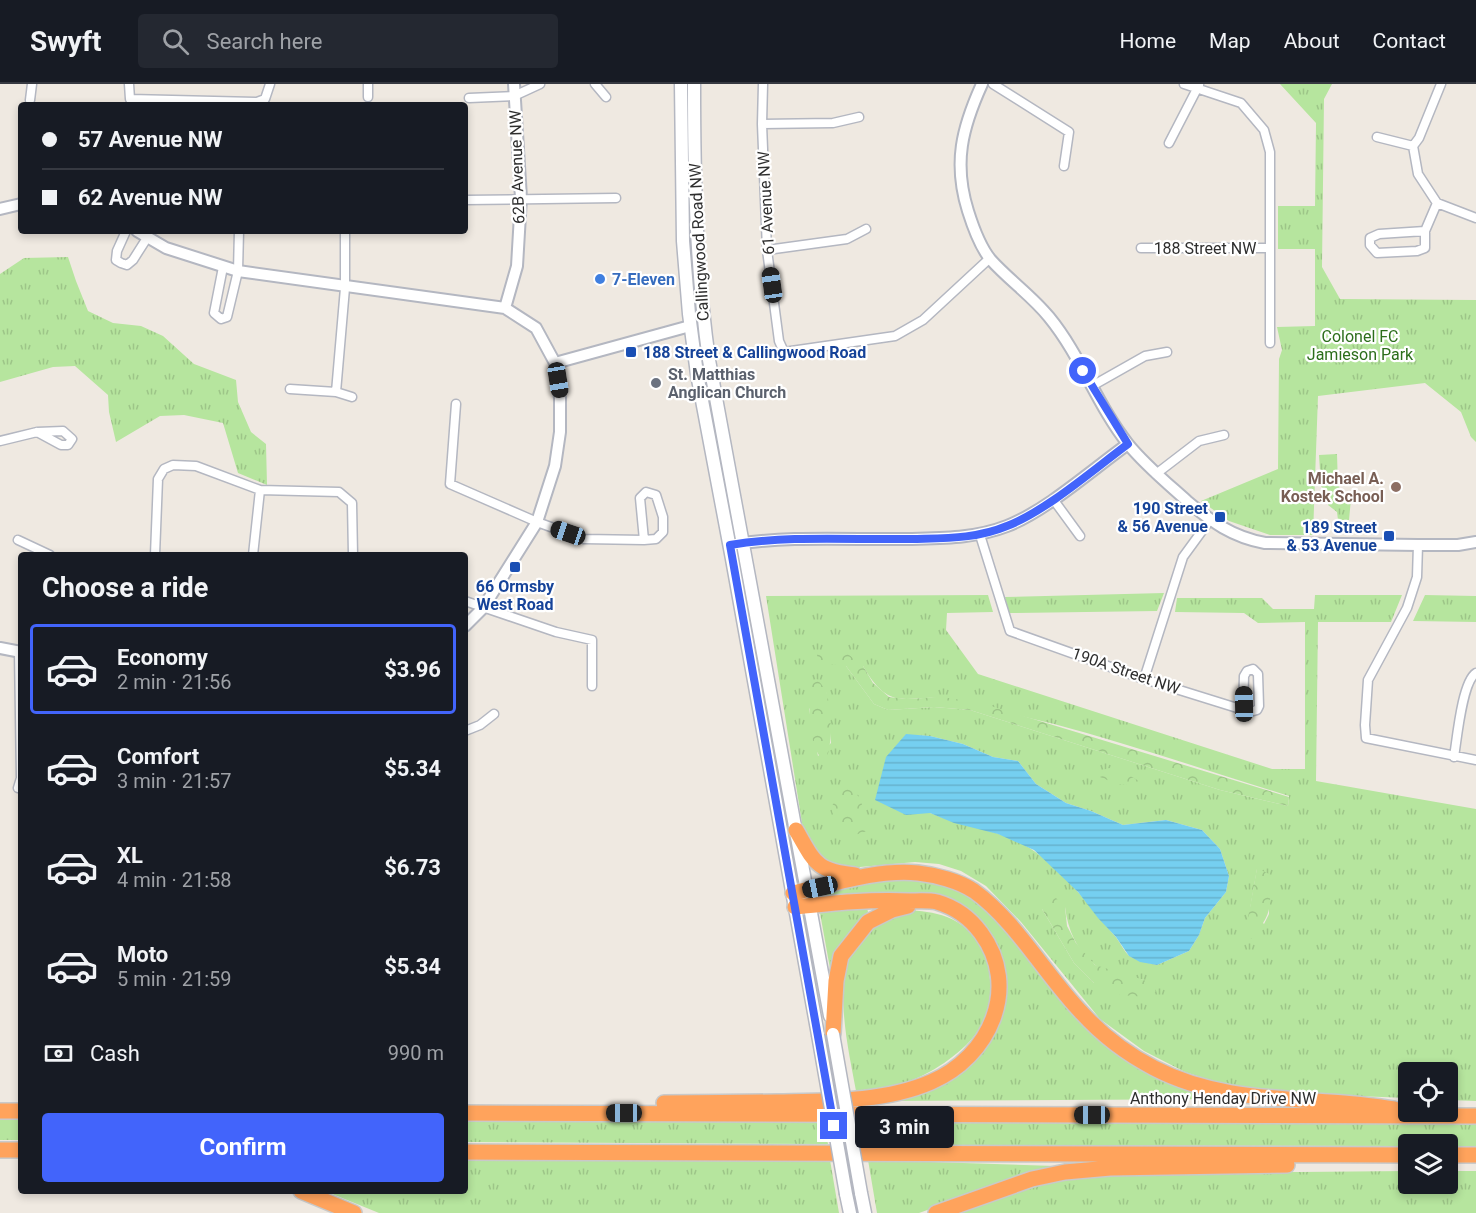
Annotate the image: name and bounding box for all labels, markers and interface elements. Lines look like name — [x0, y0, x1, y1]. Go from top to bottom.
search box — [138, 14, 558, 68]
text: Swyft — [30, 25, 102, 58]
icon: search — [159, 25, 192, 58]
text: Search here — [207, 29, 322, 54]
text: Home — [1120, 29, 1176, 53]
text: Map — [1209, 29, 1251, 53]
text: About — [1284, 29, 1340, 53]
text: Contact — [1373, 29, 1446, 53]
street label: 62B Avenue NW — [506, 110, 528, 224]
text: 57 Avenue NW — [78, 127, 223, 152]
street label: 61 Avenue NW — [754, 151, 778, 255]
street label: Callingwood Road NW — [685, 163, 713, 321]
text: 62 Avenue NW — [78, 185, 223, 210]
street label: 188 Street NW — [1154, 239, 1256, 258]
car — [761, 266, 783, 304]
place label: 7-Eleven — [612, 270, 675, 289]
marker: 7-Eleven — [593, 272, 607, 286]
park label: Colonel FC Jamieson Park — [1307, 327, 1414, 364]
place label: 188 Street & Callingwood Road — [643, 343, 866, 362]
marker: 188 Street & Callingwood Road — [624, 345, 638, 359]
route start — [1069, 357, 1096, 384]
car — [546, 361, 570, 399]
place label: St. Matthias Anglican Church — [668, 365, 786, 402]
marker: St. Matthias Anglican Church — [649, 376, 663, 390]
place label: Michael A. Kostek School — [1281, 469, 1384, 506]
marker: Michael A. Kostek School — [1389, 480, 1403, 494]
place label: 190 Street & 56 Avenue — [1118, 499, 1209, 536]
marker: 190 Street & 56 Avenue — [1213, 510, 1227, 524]
place label: 189 Street & 53 Avenue — [1287, 518, 1378, 555]
car — [548, 519, 588, 547]
marker: 189 Street & 53 Avenue — [1382, 529, 1396, 543]
marker: 66 Ormsby West Road — [508, 560, 522, 574]
text: Choose a ride — [42, 572, 208, 604]
place label: 66 Ormsby West Road — [476, 577, 555, 614]
icon: car — [45, 642, 99, 696]
street label: 190A Street NW — [1069, 644, 1183, 698]
text: Economy — [117, 645, 208, 670]
text: $3.96 — [384, 657, 441, 682]
text: 2 min · 21:56 — [117, 670, 232, 694]
car — [1235, 686, 1253, 722]
icon: car — [45, 741, 99, 795]
text: Comfort — [117, 744, 199, 769]
text: $5.34 — [384, 756, 441, 781]
text: 3 min · 21:57 — [117, 769, 232, 793]
icon: car — [45, 840, 99, 894]
text: XL — [117, 843, 143, 868]
text: $6.73 — [384, 855, 441, 880]
text: 4 min · 21:58 — [117, 868, 232, 892]
car — [801, 874, 839, 900]
icon: car — [45, 939, 99, 993]
text: Moto — [117, 942, 168, 967]
text: $5.34 — [384, 954, 441, 979]
text: 5 min · 21:59 — [117, 967, 232, 991]
icon: cash — [42, 1037, 75, 1070]
text: Cash — [90, 1041, 140, 1066]
text: 990 m — [388, 1041, 444, 1065]
map controls — [1398, 1062, 1458, 1194]
button: locate — [1398, 1062, 1458, 1122]
street label: Anthony Henday Drive NW — [1130, 1089, 1316, 1108]
car — [606, 1104, 642, 1122]
callout: 3 min — [855, 1105, 954, 1147]
car — [1074, 1106, 1110, 1124]
route end — [820, 1112, 847, 1139]
button: Confirm — [42, 1113, 444, 1182]
text: 3 min — [879, 1115, 930, 1139]
button: layers — [1398, 1134, 1458, 1194]

